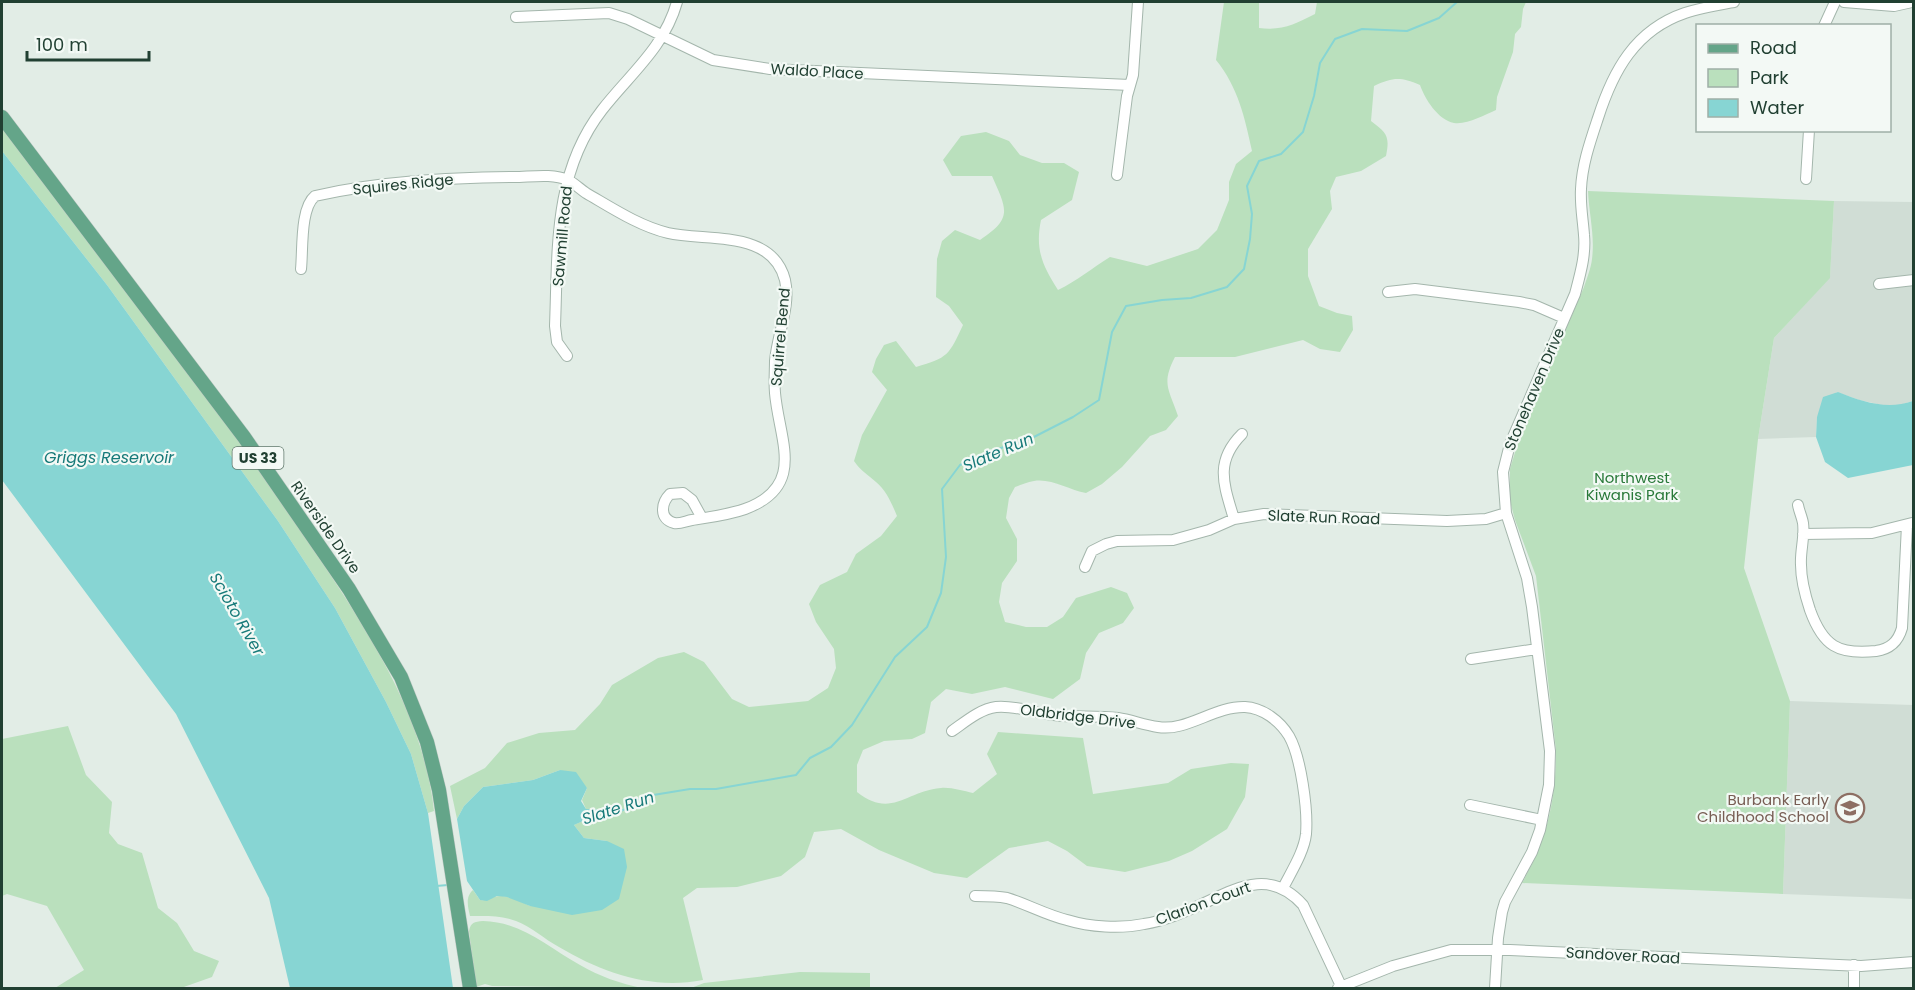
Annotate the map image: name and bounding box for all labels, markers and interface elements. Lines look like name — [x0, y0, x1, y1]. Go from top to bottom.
scale bar — [27, 24, 148, 62]
legend — [1696, 24, 1891, 132]
text: 100 m — [36, 32, 88, 57]
text: Road — [1750, 35, 1797, 60]
street label: Waldo Place — [770, 58, 864, 84]
text: Park — [1750, 65, 1789, 90]
text: Water — [1750, 95, 1804, 120]
street label: Squires Ridge — [352, 168, 454, 200]
street label: Sawmill Road — [547, 185, 577, 287]
street label: Squirrel Bend — [765, 287, 795, 387]
street label: Stonehaven Drive — [1499, 324, 1569, 454]
water label: Slate Run — [959, 427, 1037, 477]
water label: Griggs Reservoir — [44, 446, 175, 469]
road number: US 33 — [232, 447, 284, 469]
park label: Northwest Kiwanis Park — [1586, 467, 1678, 505]
street label: Riverside Drive — [286, 476, 366, 578]
street label: Slate Run Road — [1267, 505, 1381, 529]
water label: Scioto River — [204, 568, 271, 661]
street label: Oldbridge Drive — [1019, 698, 1137, 734]
water label: Slate Run — [579, 786, 657, 830]
place label: Burbank Early Childhood School — [1697, 789, 1830, 827]
school or university icon: Burbank Early Childhood School — [1834, 792, 1866, 824]
street label: Clarion Court — [1153, 876, 1253, 930]
street label: Sandover Road — [1565, 942, 1681, 968]

